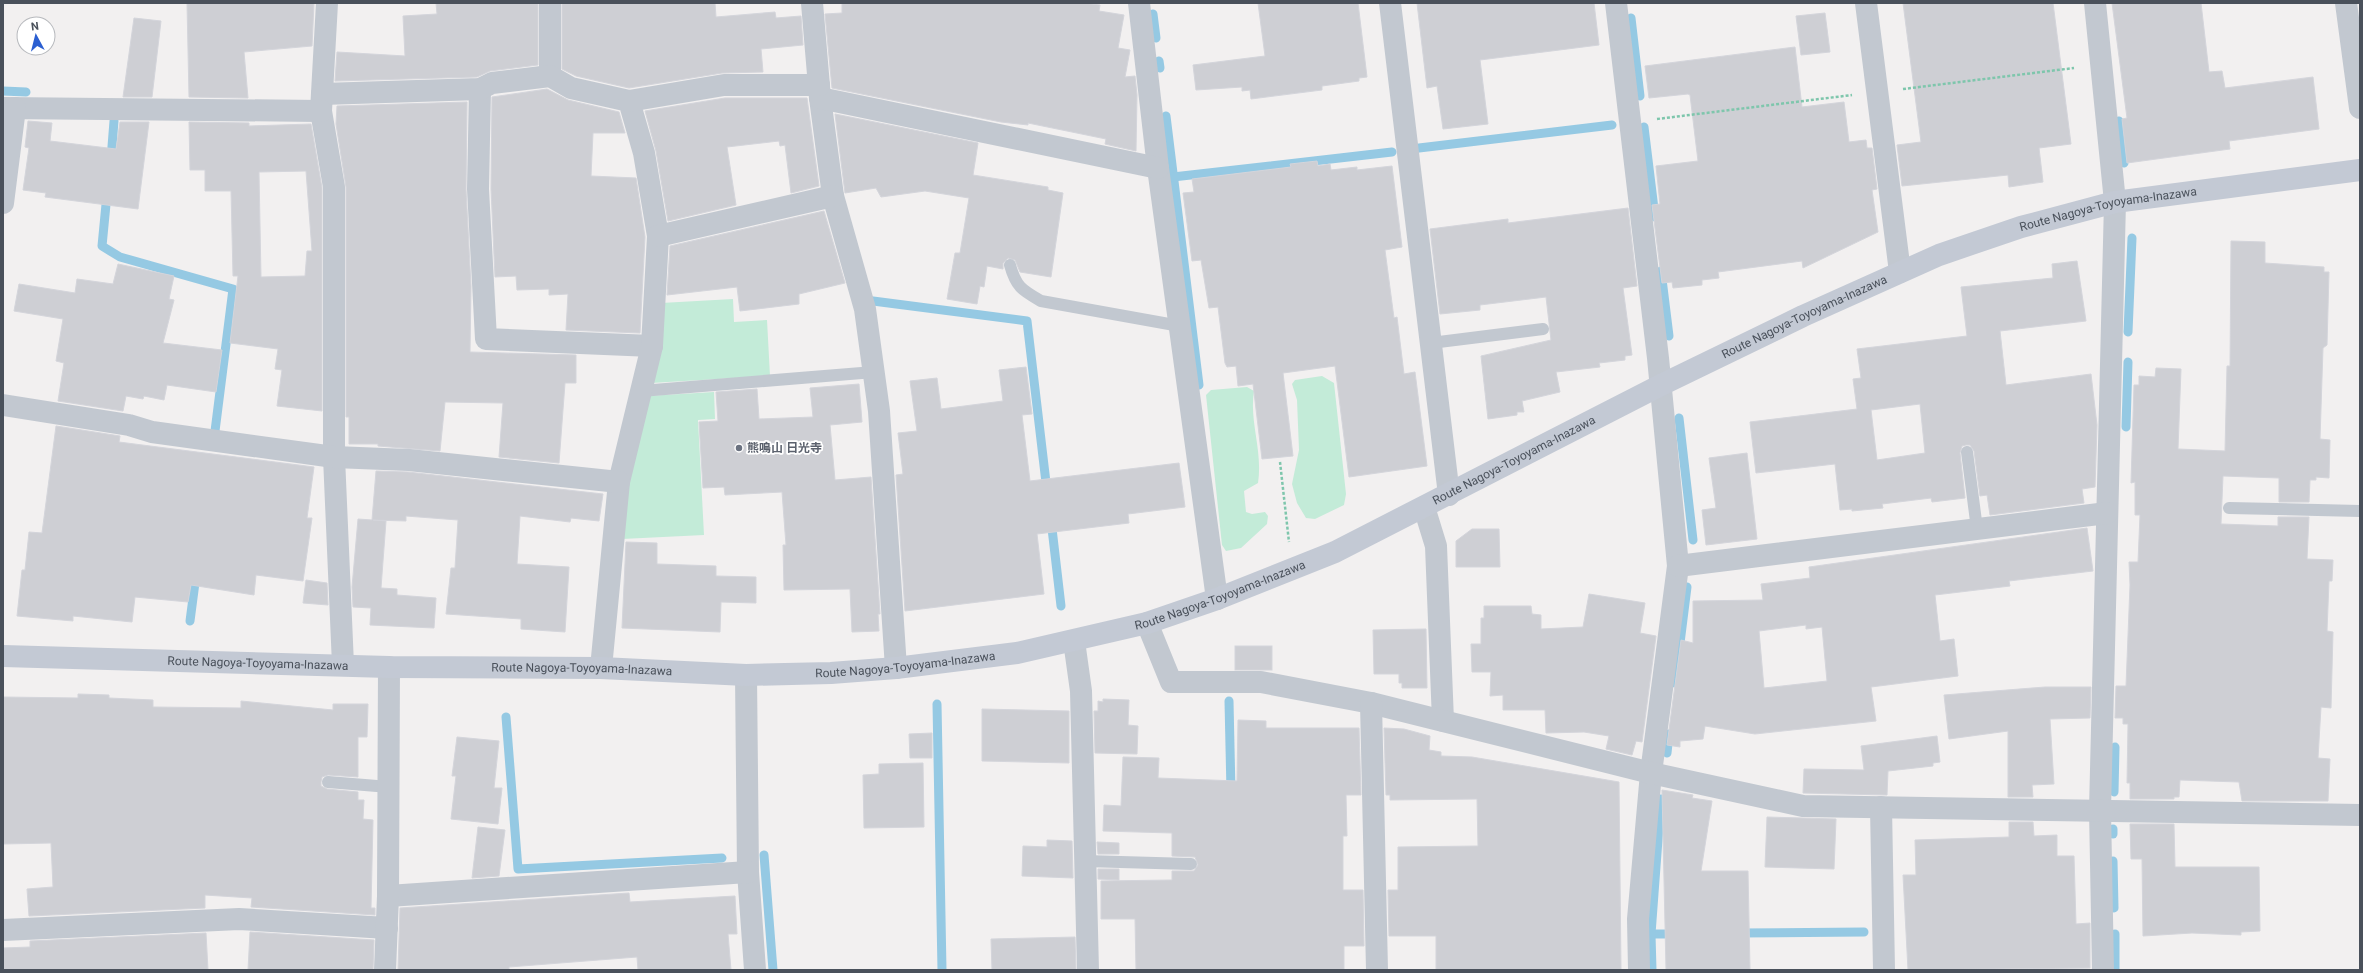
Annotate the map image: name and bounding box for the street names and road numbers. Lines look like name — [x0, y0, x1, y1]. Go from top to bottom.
street label: Route Nagoya-Toyoyama-Inazawa — [2018, 184, 2198, 234]
street label: Route Nagoya-Toyoyama-Inazawa — [1719, 272, 1889, 361]
street label: Route Nagoya-Toyoyama-Inazawa — [1430, 413, 1598, 508]
street label: Route Nagoya-Toyoyama-Inazawa — [1133, 557, 1307, 633]
street label: Route Nagoya-Toyoyama-Inazawa — [815, 649, 996, 680]
street label: Route Nagoya-Toyoyama-Inazawa — [167, 654, 349, 673]
street label: Route Nagoya-Toyoyama-Inazawa — [491, 660, 673, 678]

